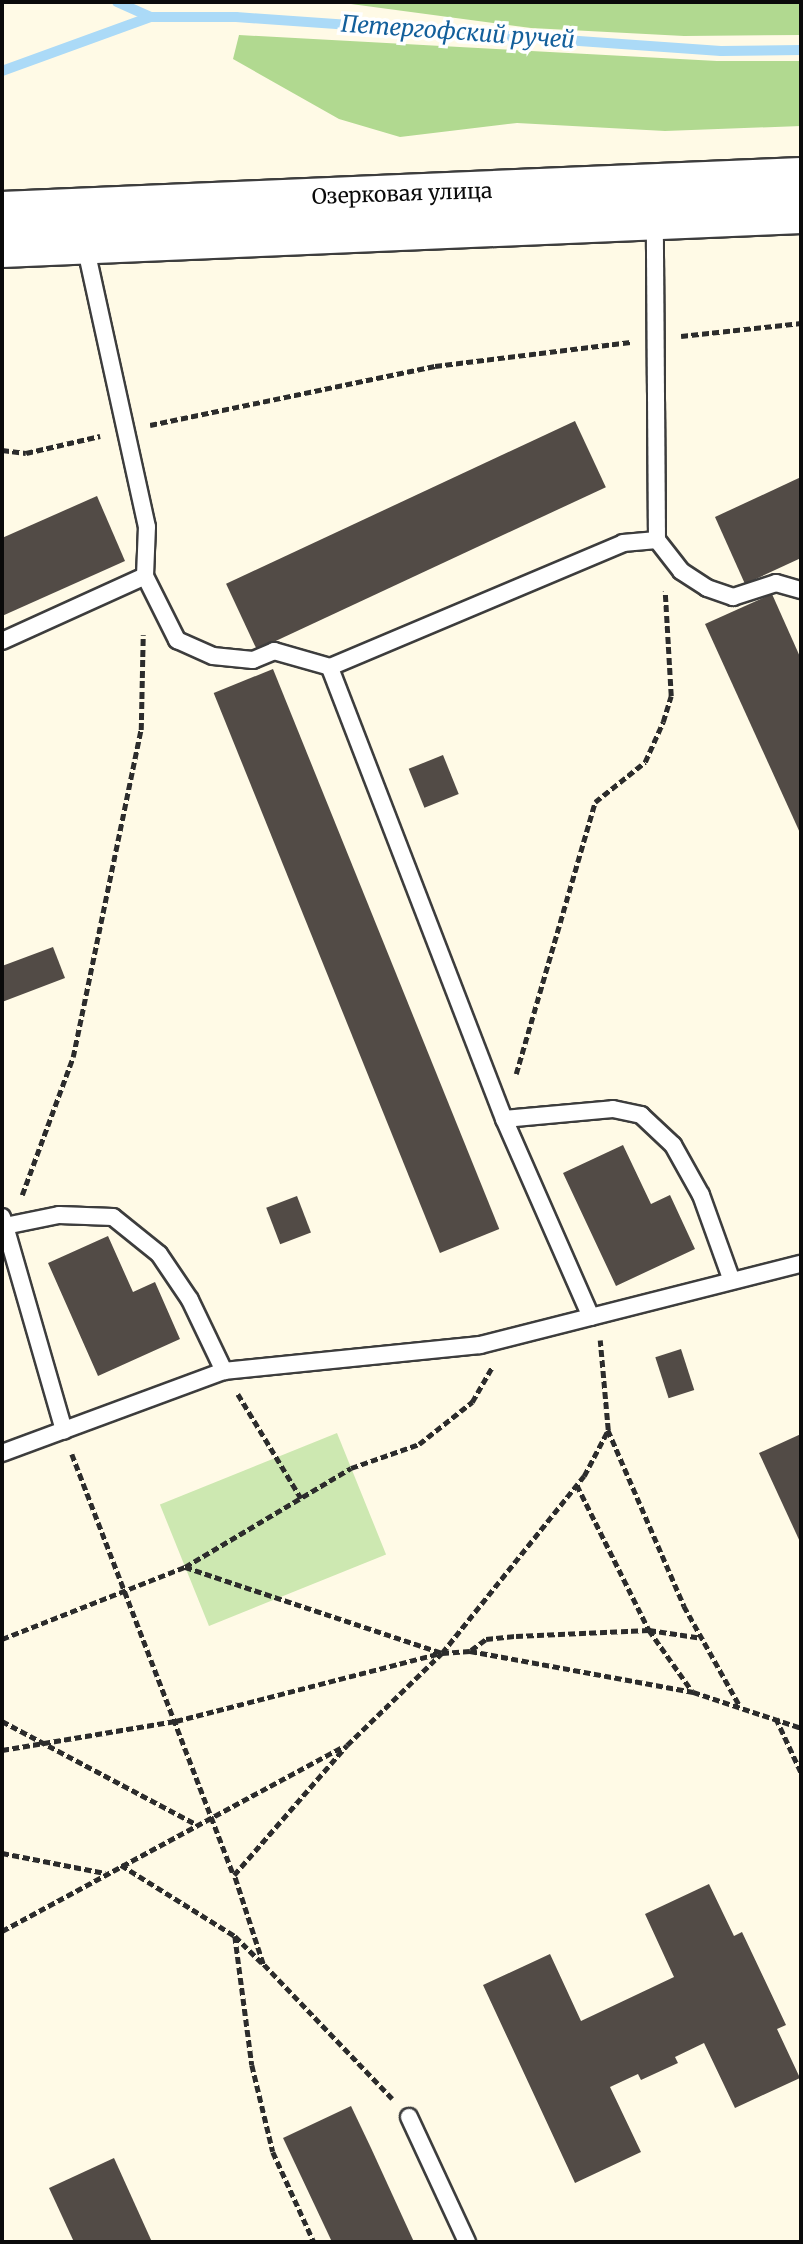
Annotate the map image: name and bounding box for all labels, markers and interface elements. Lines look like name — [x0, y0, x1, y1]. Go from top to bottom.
water label: Петергофский ручей — [340, 10, 576, 54]
street label: Озерковая улица — [311, 178, 493, 210]

